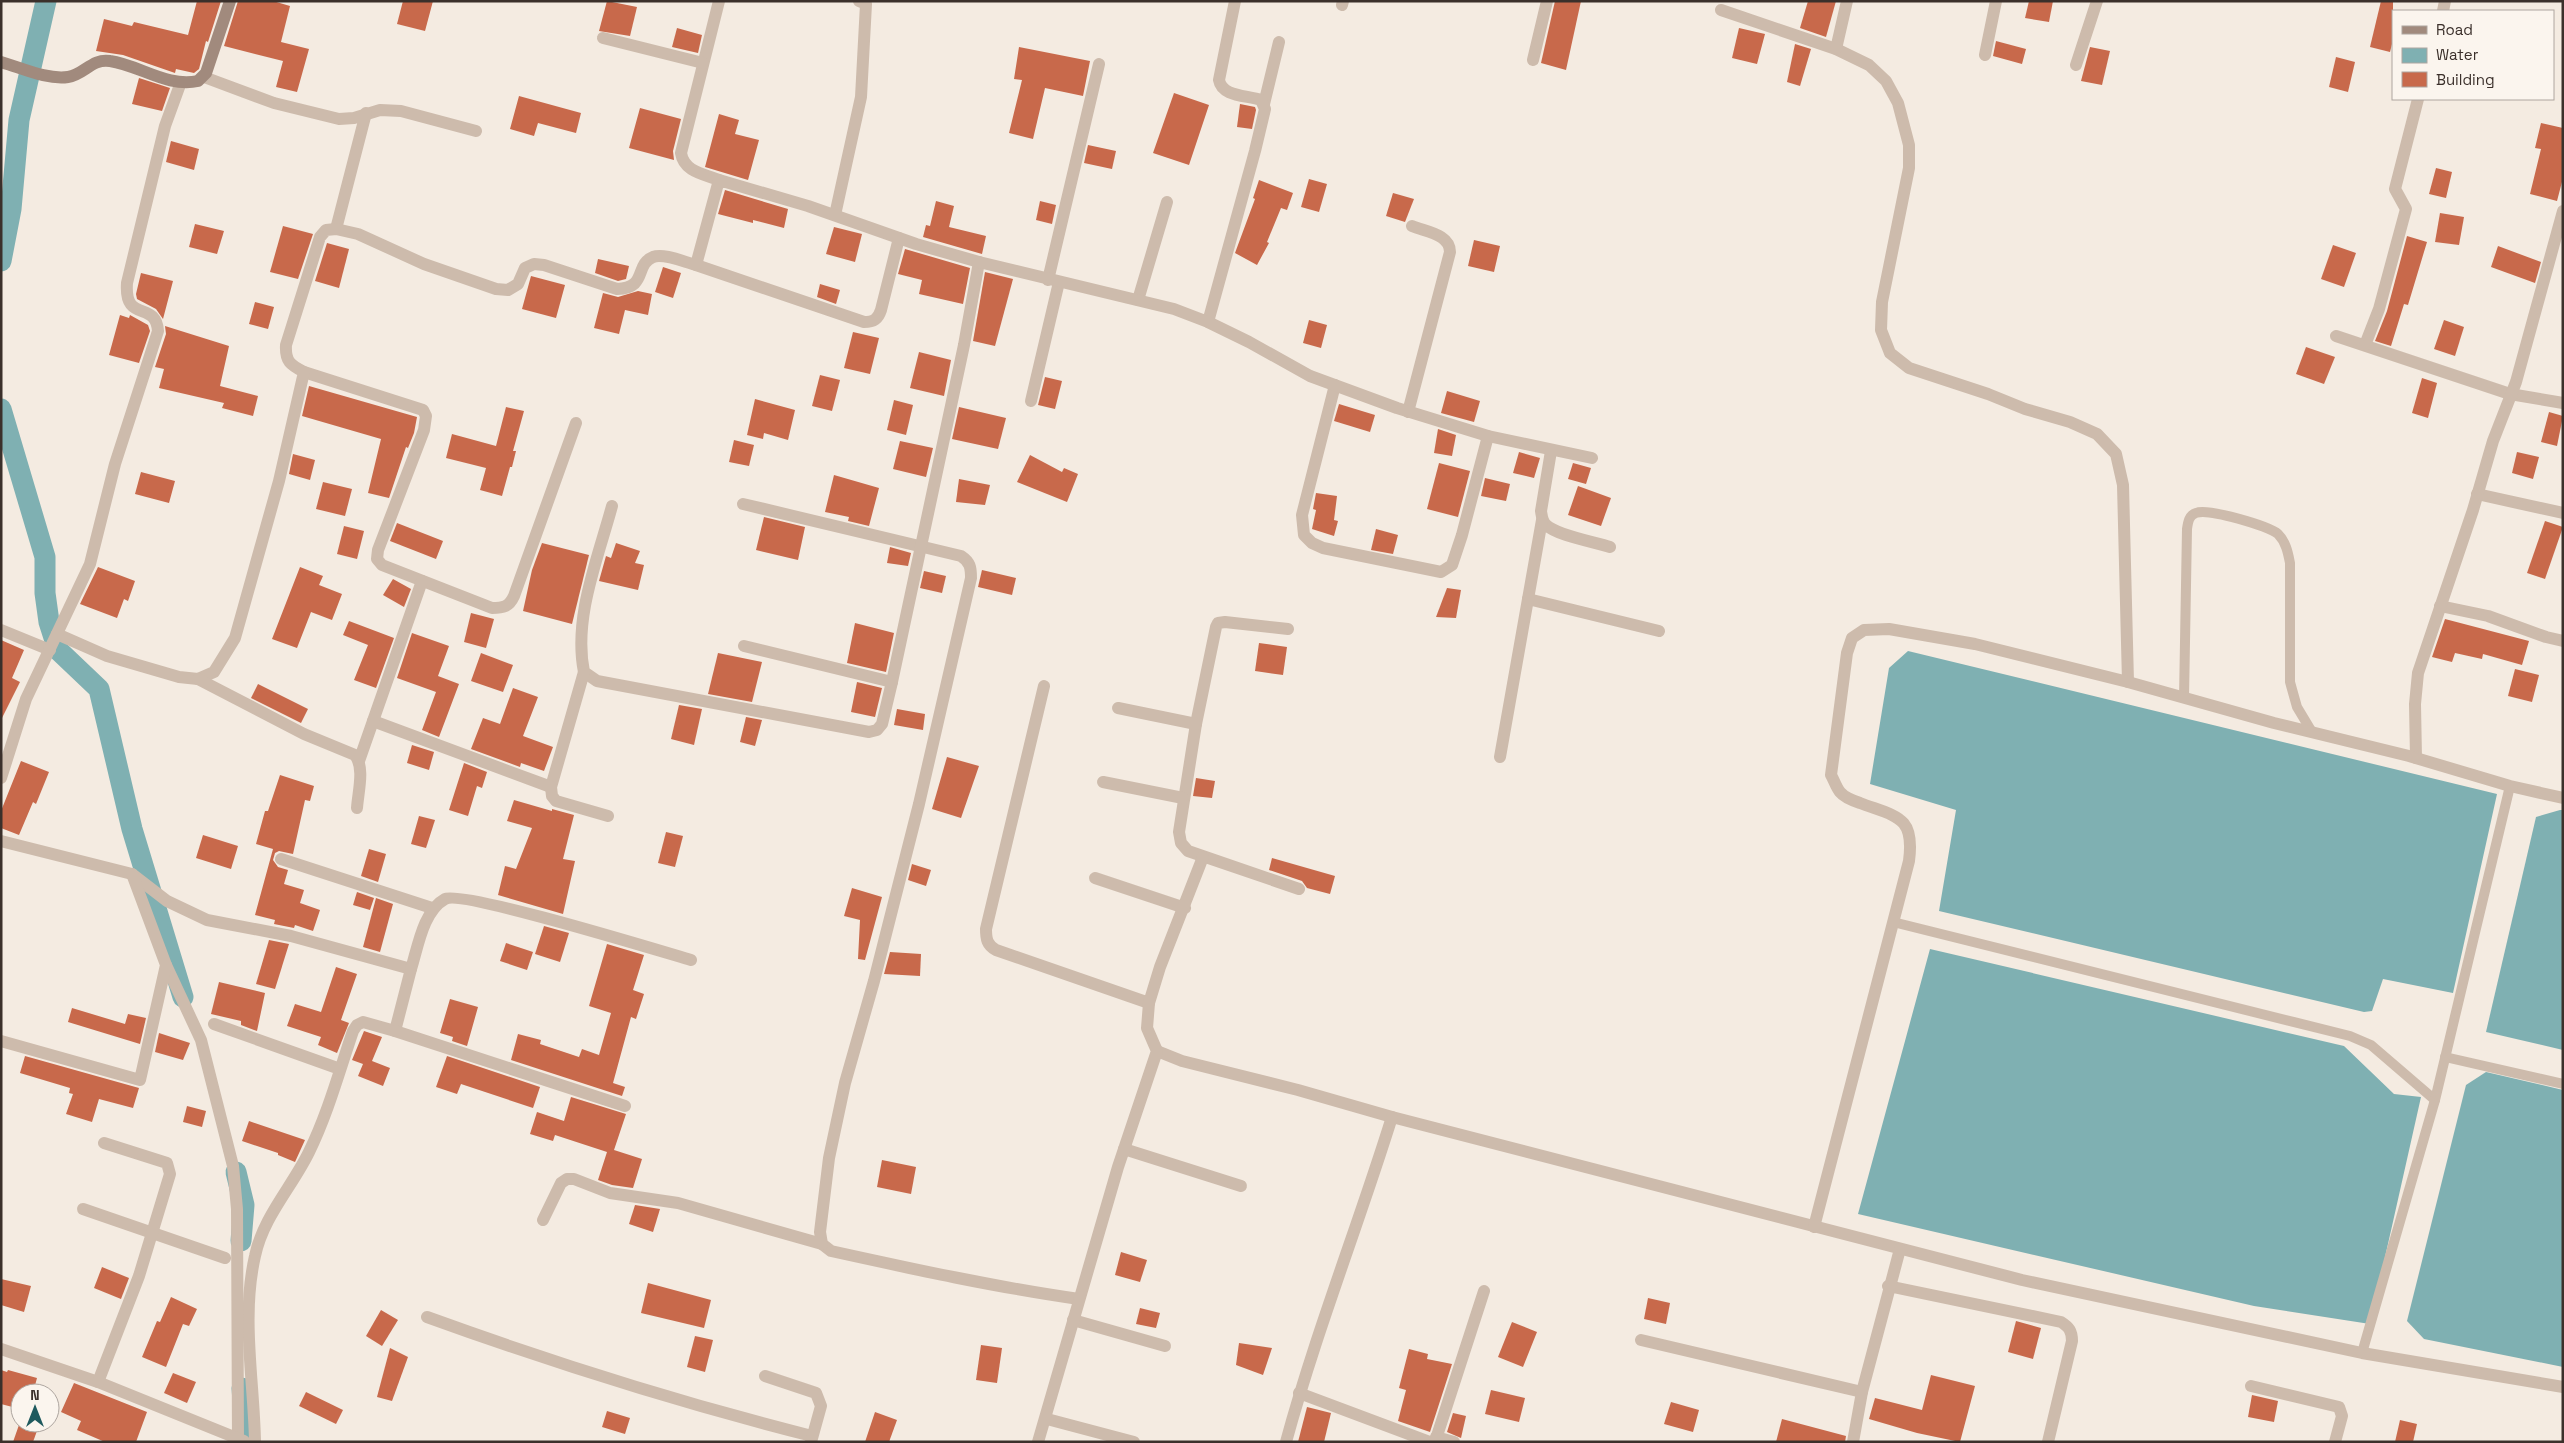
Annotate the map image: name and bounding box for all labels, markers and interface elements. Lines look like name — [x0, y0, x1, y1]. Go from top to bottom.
legend — [2392, 10, 2554, 100]
text: Road — [2436, 20, 2473, 39]
text: Water — [2436, 45, 2479, 64]
text: Building — [2436, 70, 2495, 89]
north arrow — [10, 1383, 60, 1433]
text: N — [30, 1386, 40, 1404]

